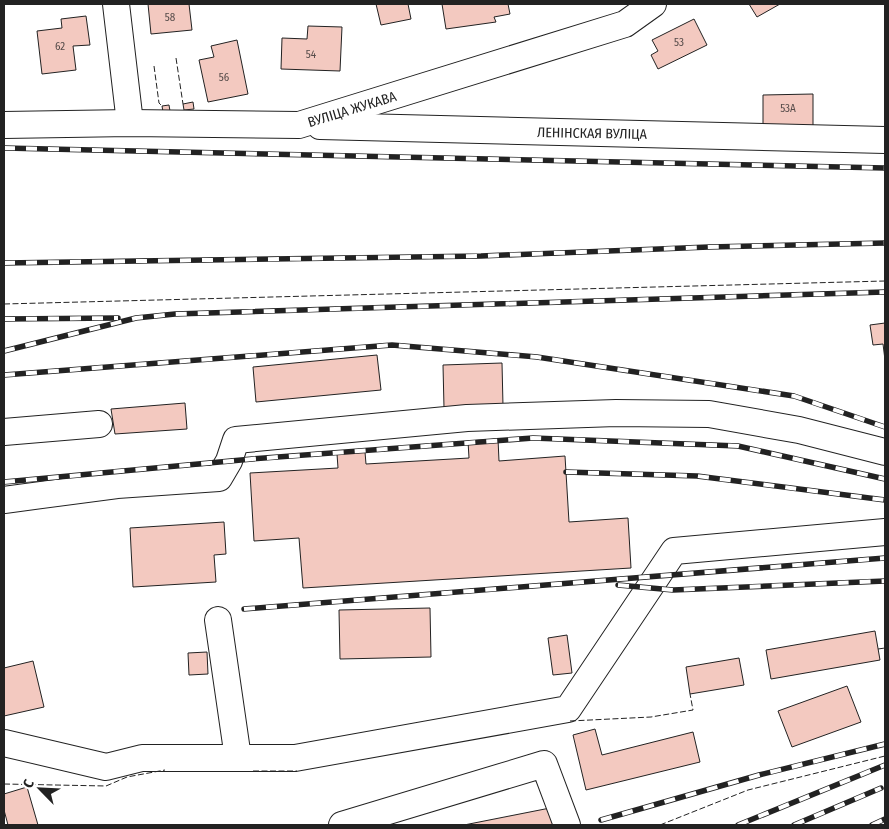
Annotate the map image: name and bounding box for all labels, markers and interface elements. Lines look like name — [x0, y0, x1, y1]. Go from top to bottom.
house number: 58 — [165, 11, 176, 24]
house number: 53 — [674, 36, 684, 49]
house number: 62 — [55, 40, 65, 53]
house number: 54 — [306, 48, 317, 61]
house number: 56 — [219, 71, 230, 84]
street label: ВУЛІЦА ЖУКАВА — [306, 88, 399, 131]
house number: 53А — [780, 102, 796, 115]
street label: ЛЕНІНСКАЯ ВУЛІЦА — [537, 124, 648, 143]
north arrow — [15, 764, 65, 814]
text: С — [19, 777, 38, 791]

